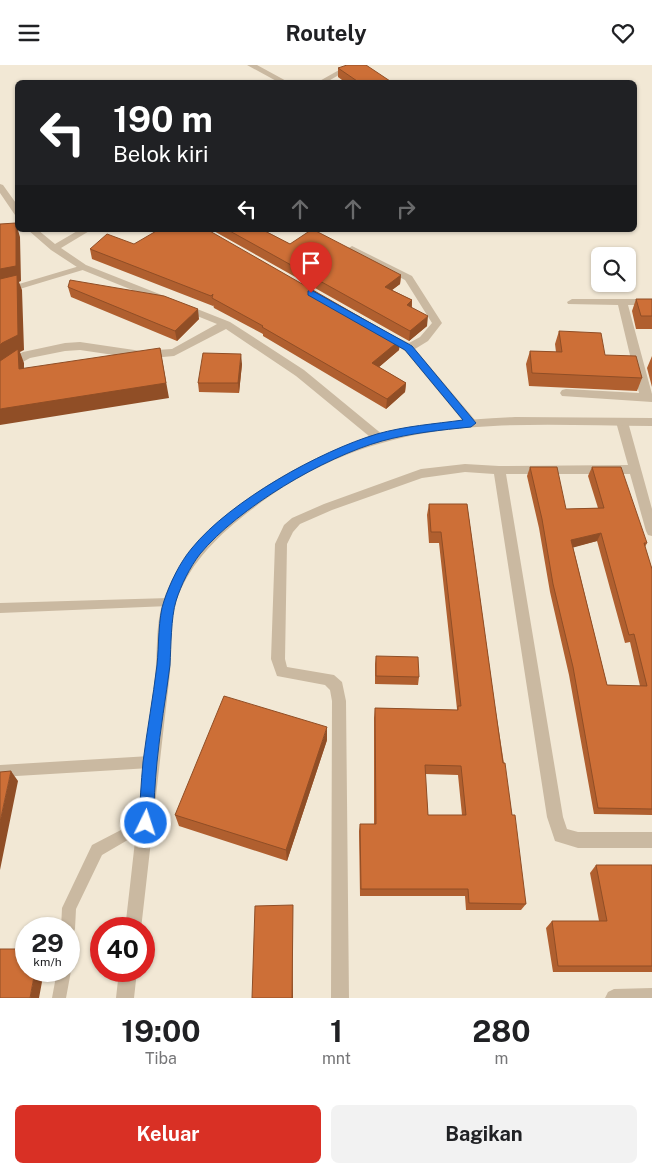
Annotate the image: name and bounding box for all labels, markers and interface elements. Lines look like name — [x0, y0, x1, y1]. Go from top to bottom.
icon: menu — [15, 19, 43, 47]
icon: heart — [609, 19, 637, 47]
text: Routely — [285, 20, 367, 46]
text: 190 m — [113, 99, 213, 140]
icon: left — [30, 100, 95, 165]
text: Belok kiri — [113, 141, 209, 167]
icon: left — [233, 195, 261, 223]
icon: ahead — [286, 195, 314, 223]
icon: ahead — [339, 195, 367, 223]
icon: right — [392, 195, 420, 223]
pin — [290, 242, 332, 293]
map controls — [591, 247, 636, 292]
button: search — [591, 247, 636, 292]
icon: arrive — [297, 249, 325, 277]
position arrow — [119, 796, 171, 848]
speed limit sign: 40 — [90, 917, 155, 982]
text: 29 — [31, 928, 64, 958]
text: km/h — [33, 955, 62, 969]
text: 19:00 — [121, 1013, 201, 1049]
text: 1 — [330, 1013, 343, 1049]
text: 280 — [472, 1013, 531, 1049]
text: Tiba — [145, 1049, 177, 1068]
text: mnt — [322, 1049, 351, 1068]
text: m — [495, 1049, 508, 1068]
button: Keluar — [15, 1105, 321, 1163]
button: Bagikan — [331, 1105, 637, 1163]

